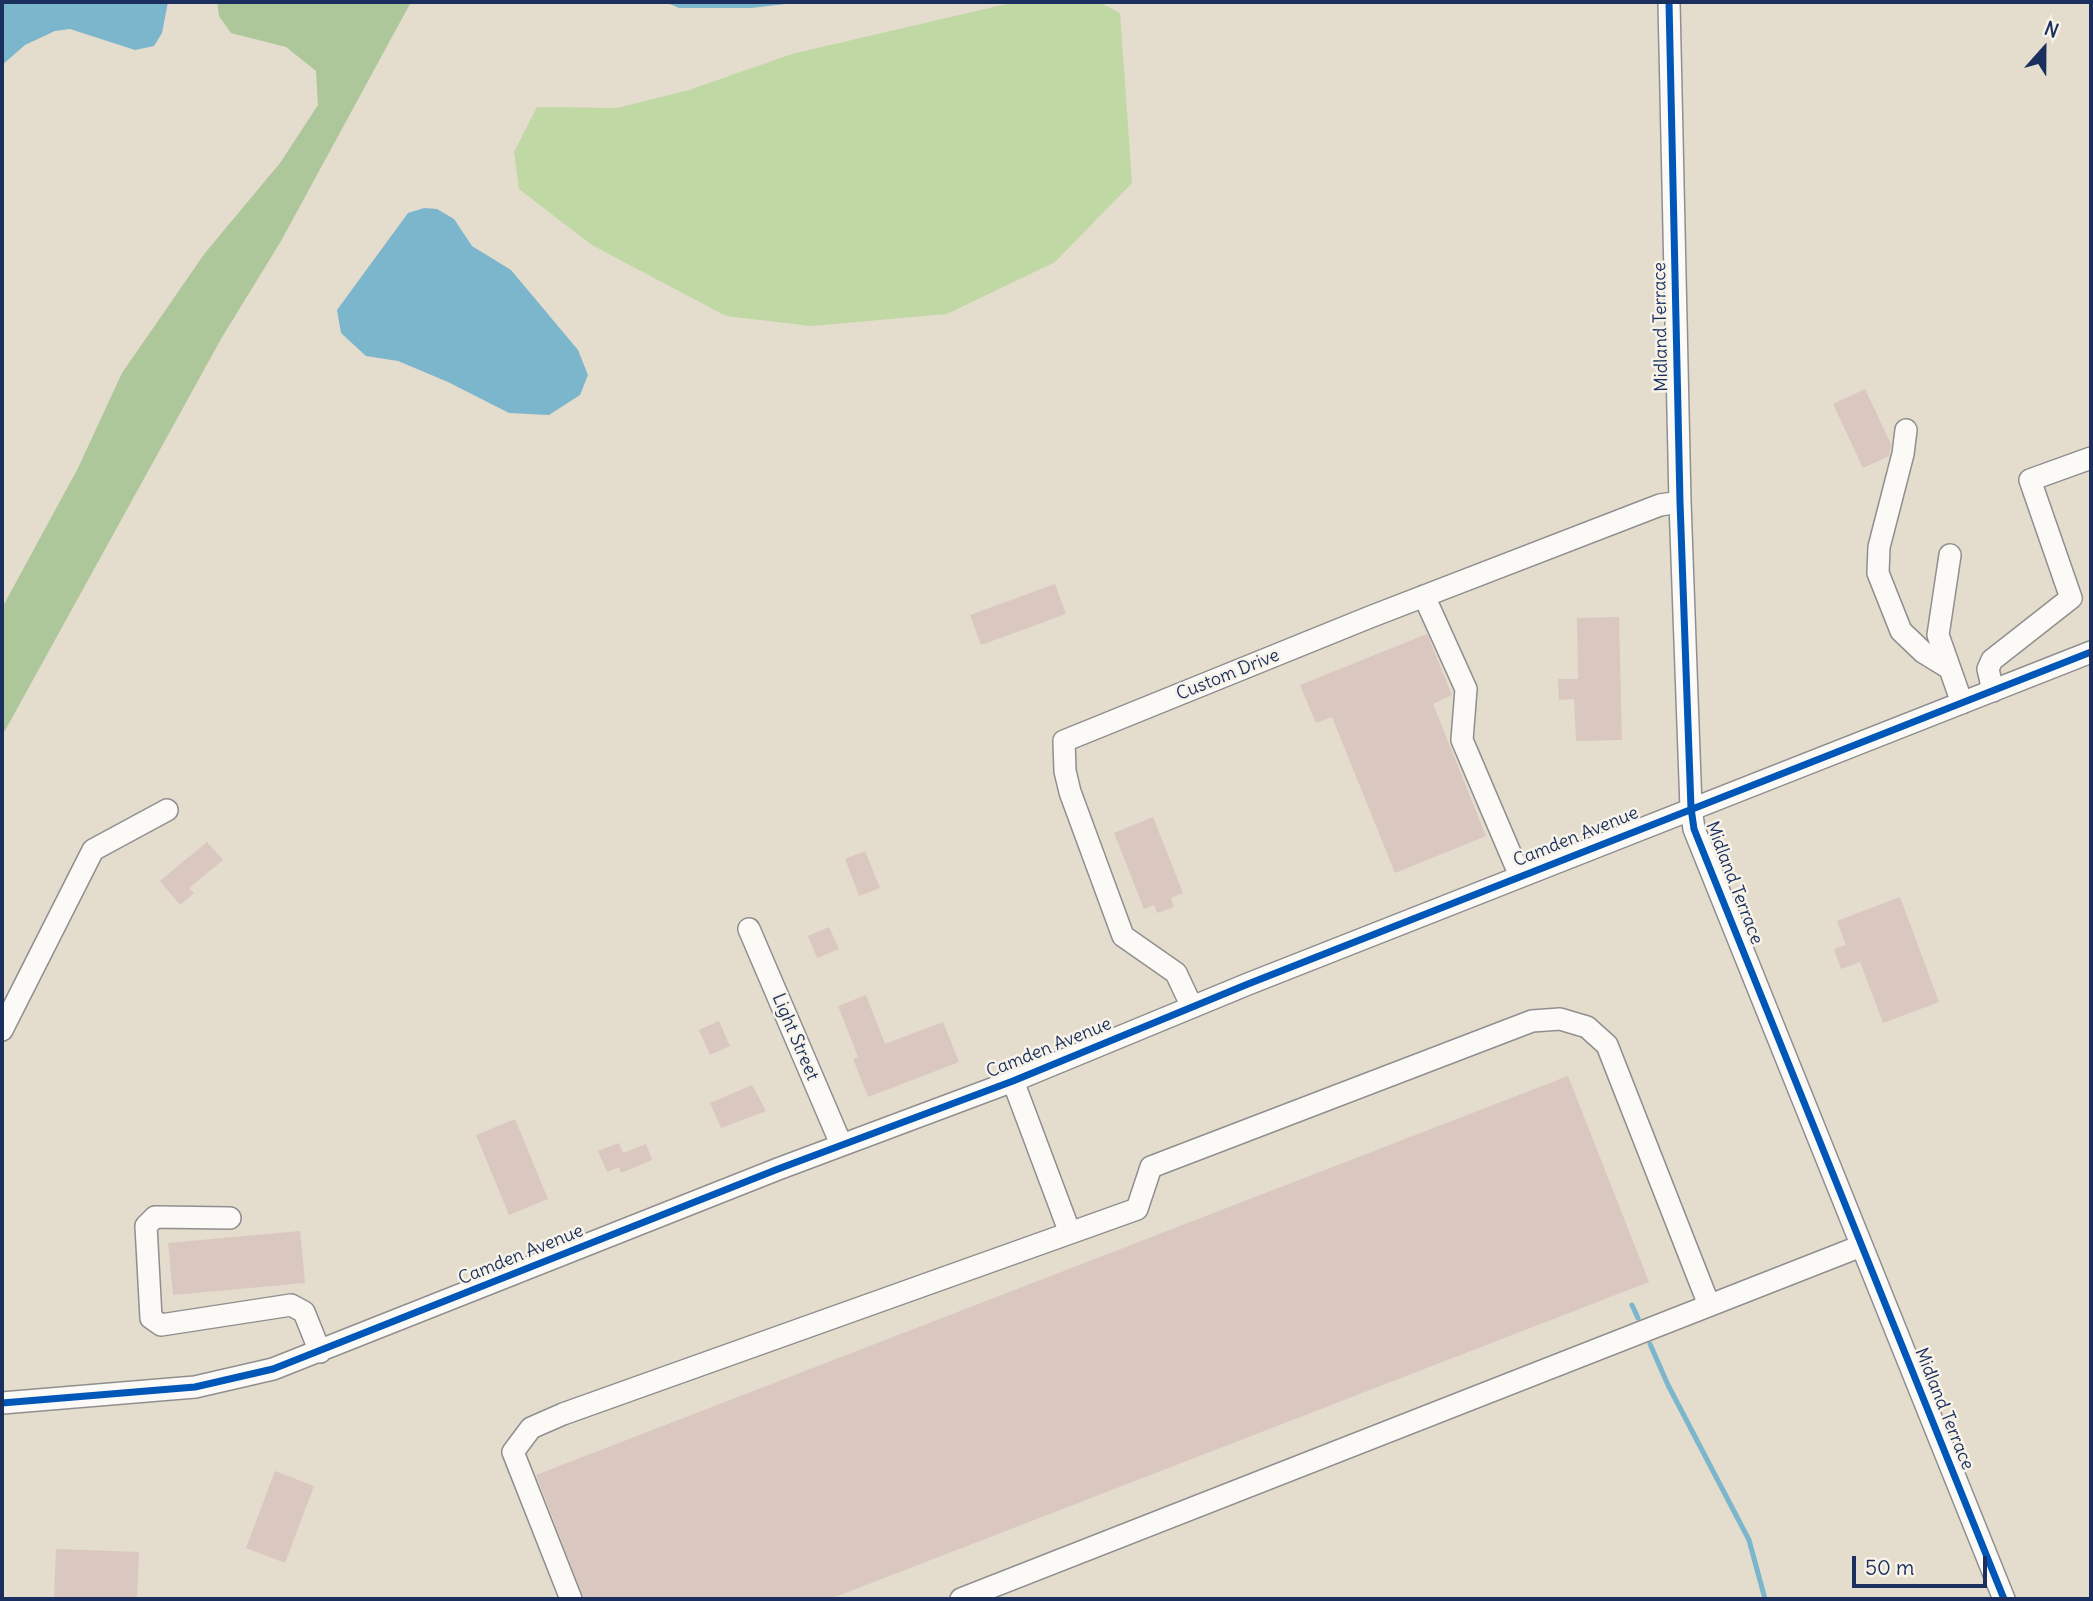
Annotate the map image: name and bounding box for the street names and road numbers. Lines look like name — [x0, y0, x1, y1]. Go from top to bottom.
street label: Midland Terrace — [1649, 262, 1673, 392]
street label: Custom Drive — [1173, 645, 1283, 705]
street label: Camden Avenue — [1510, 802, 1642, 872]
street label: Midland Terrace — [1701, 819, 1767, 947]
street label: Light Street — [767, 990, 823, 1084]
street label: Camden Avenue — [983, 1013, 1115, 1083]
street label: Camden Avenue — [455, 1220, 587, 1290]
street label: Midland Terrace — [1910, 1345, 1978, 1473]

